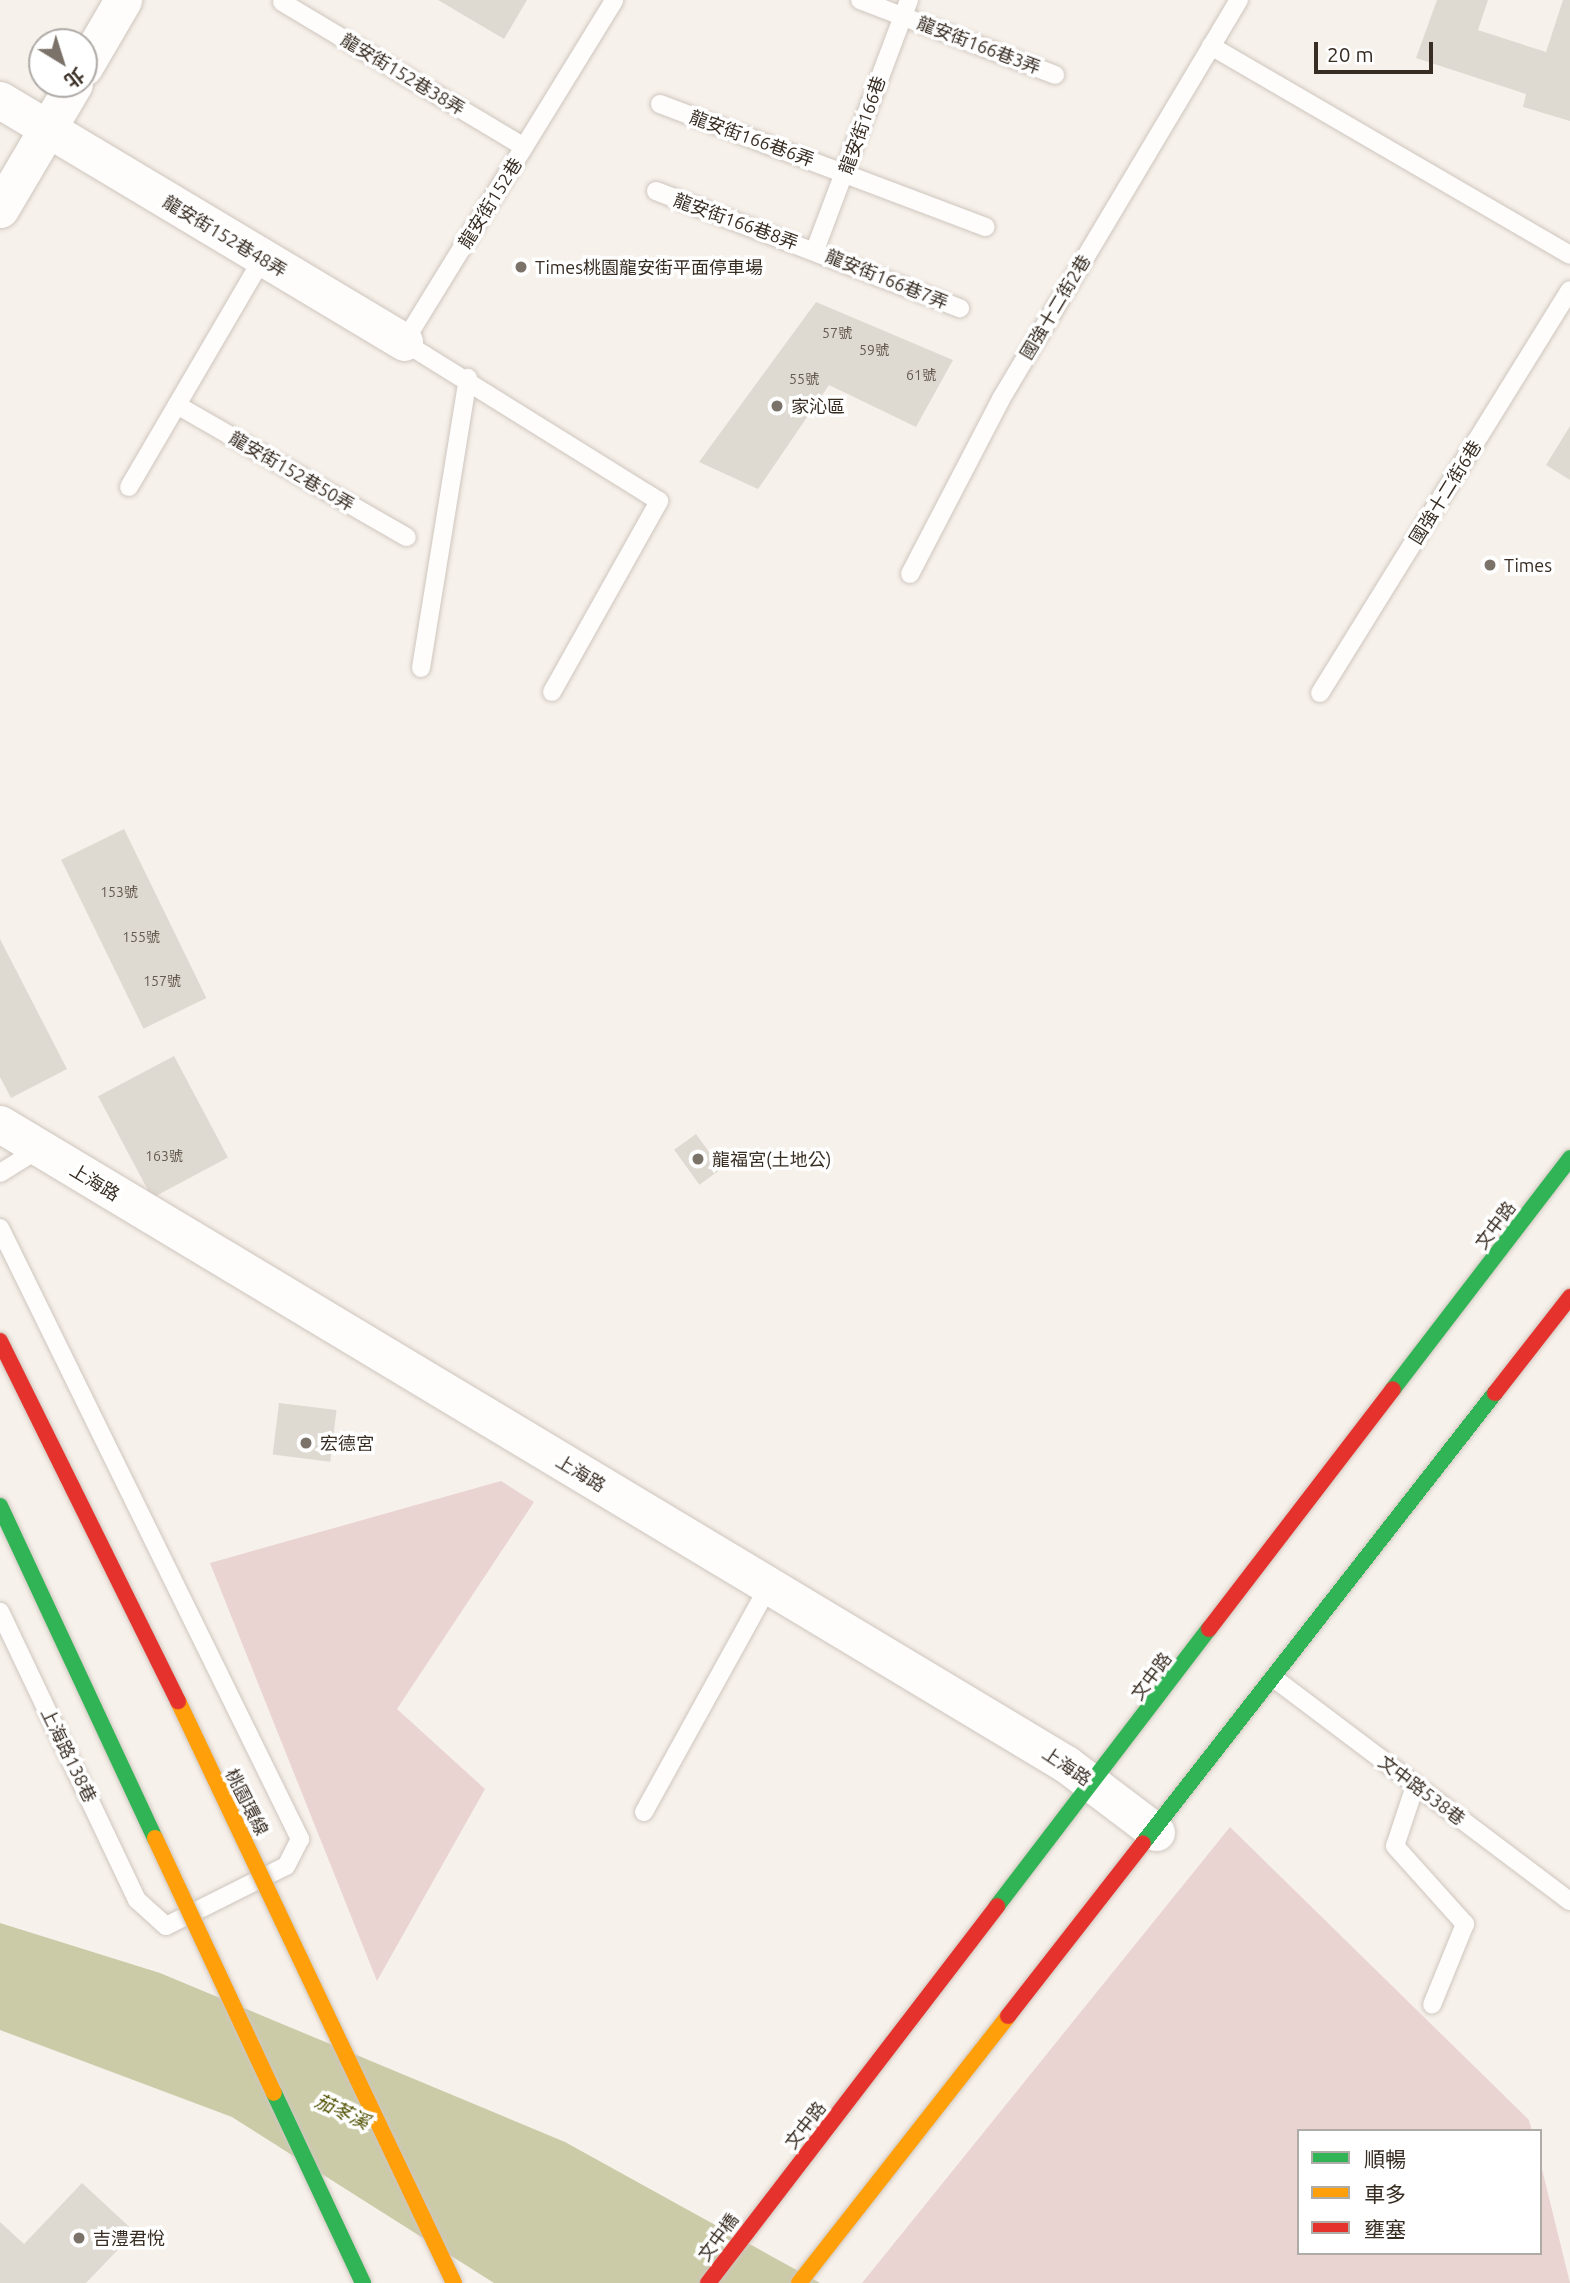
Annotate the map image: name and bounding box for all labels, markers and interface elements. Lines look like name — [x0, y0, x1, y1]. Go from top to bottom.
street label: 龍安街166巷3弄 — [914, 12, 1044, 78]
north arrow — [28, 28, 98, 98]
street label: 龍安街152巷38弄 — [337, 28, 469, 120]
scale bar — [1318, 28, 1437, 72]
text: 20 m — [1327, 42, 1374, 66]
text: 北 — [60, 63, 89, 92]
street label: 龍安街166巷 — [834, 73, 890, 177]
street label: 龍安街166巷6弄 — [687, 106, 817, 170]
street label: 龍安街152巷 — [454, 154, 526, 252]
street label: 龍安街166巷8弄 — [671, 189, 801, 253]
street label: 龍安街152巷48弄 — [159, 190, 291, 282]
street label: 龍安街166巷7弄 — [822, 245, 952, 313]
street label: 國強十二街2巷 — [1015, 251, 1095, 363]
place label: Times桃園龍安街平面停車場 — [535, 256, 763, 278]
marker: Times桃園龍安街平面停車場 — [513, 259, 529, 275]
house number: 57號 — [822, 325, 852, 341]
house number: 59號 — [859, 342, 889, 358]
house number: 61號 — [906, 367, 936, 383]
house number: 55號 — [789, 371, 819, 387]
place label: 家沁區 — [791, 395, 845, 417]
marker: 家沁區 — [769, 398, 785, 414]
street label: 龍安街152巷50弄 — [226, 426, 358, 516]
street label: 國強十二街6巷 — [1405, 436, 1485, 548]
place label: Times — [1504, 554, 1552, 576]
marker: Times — [1482, 557, 1498, 573]
house number: 153號 — [100, 884, 138, 900]
house number: 155號 — [122, 929, 160, 945]
house number: 157號 — [143, 973, 181, 989]
house number: 163號 — [145, 1148, 183, 1164]
place label: 龍福宮(土地公) — [712, 1148, 831, 1170]
marker: 龍福宮(土地公) — [690, 1151, 706, 1167]
street label: 上海路 — [66, 1159, 124, 1205]
street label: 文中路 — [1470, 1197, 1520, 1253]
place label: 宏德宮 — [320, 1432, 374, 1454]
marker: 宏德宮 — [298, 1435, 314, 1451]
street label: 上海路 — [552, 1450, 610, 1496]
street label: 文中路 — [1126, 1648, 1176, 1704]
street label: 上海路138巷 — [37, 1704, 101, 1806]
street label: 上海路 — [1039, 1742, 1095, 1790]
street label: 文中路538巷 — [1375, 1751, 1469, 1829]
street label: 桃園環線 — [221, 1765, 273, 1839]
water label: 茄苳溪 — [311, 2090, 373, 2134]
street label: 文中路 — [780, 2097, 830, 2153]
legend — [1297, 2129, 1542, 2255]
text: 順暢 — [1364, 2147, 1406, 2171]
text: 車多 — [1364, 2182, 1406, 2206]
street label: 文中橋 — [693, 2209, 743, 2265]
text: 壅塞 — [1364, 2217, 1406, 2241]
place label: 吉澧君悅 — [93, 2227, 165, 2249]
marker: 吉澧君悅 — [71, 2230, 87, 2246]

